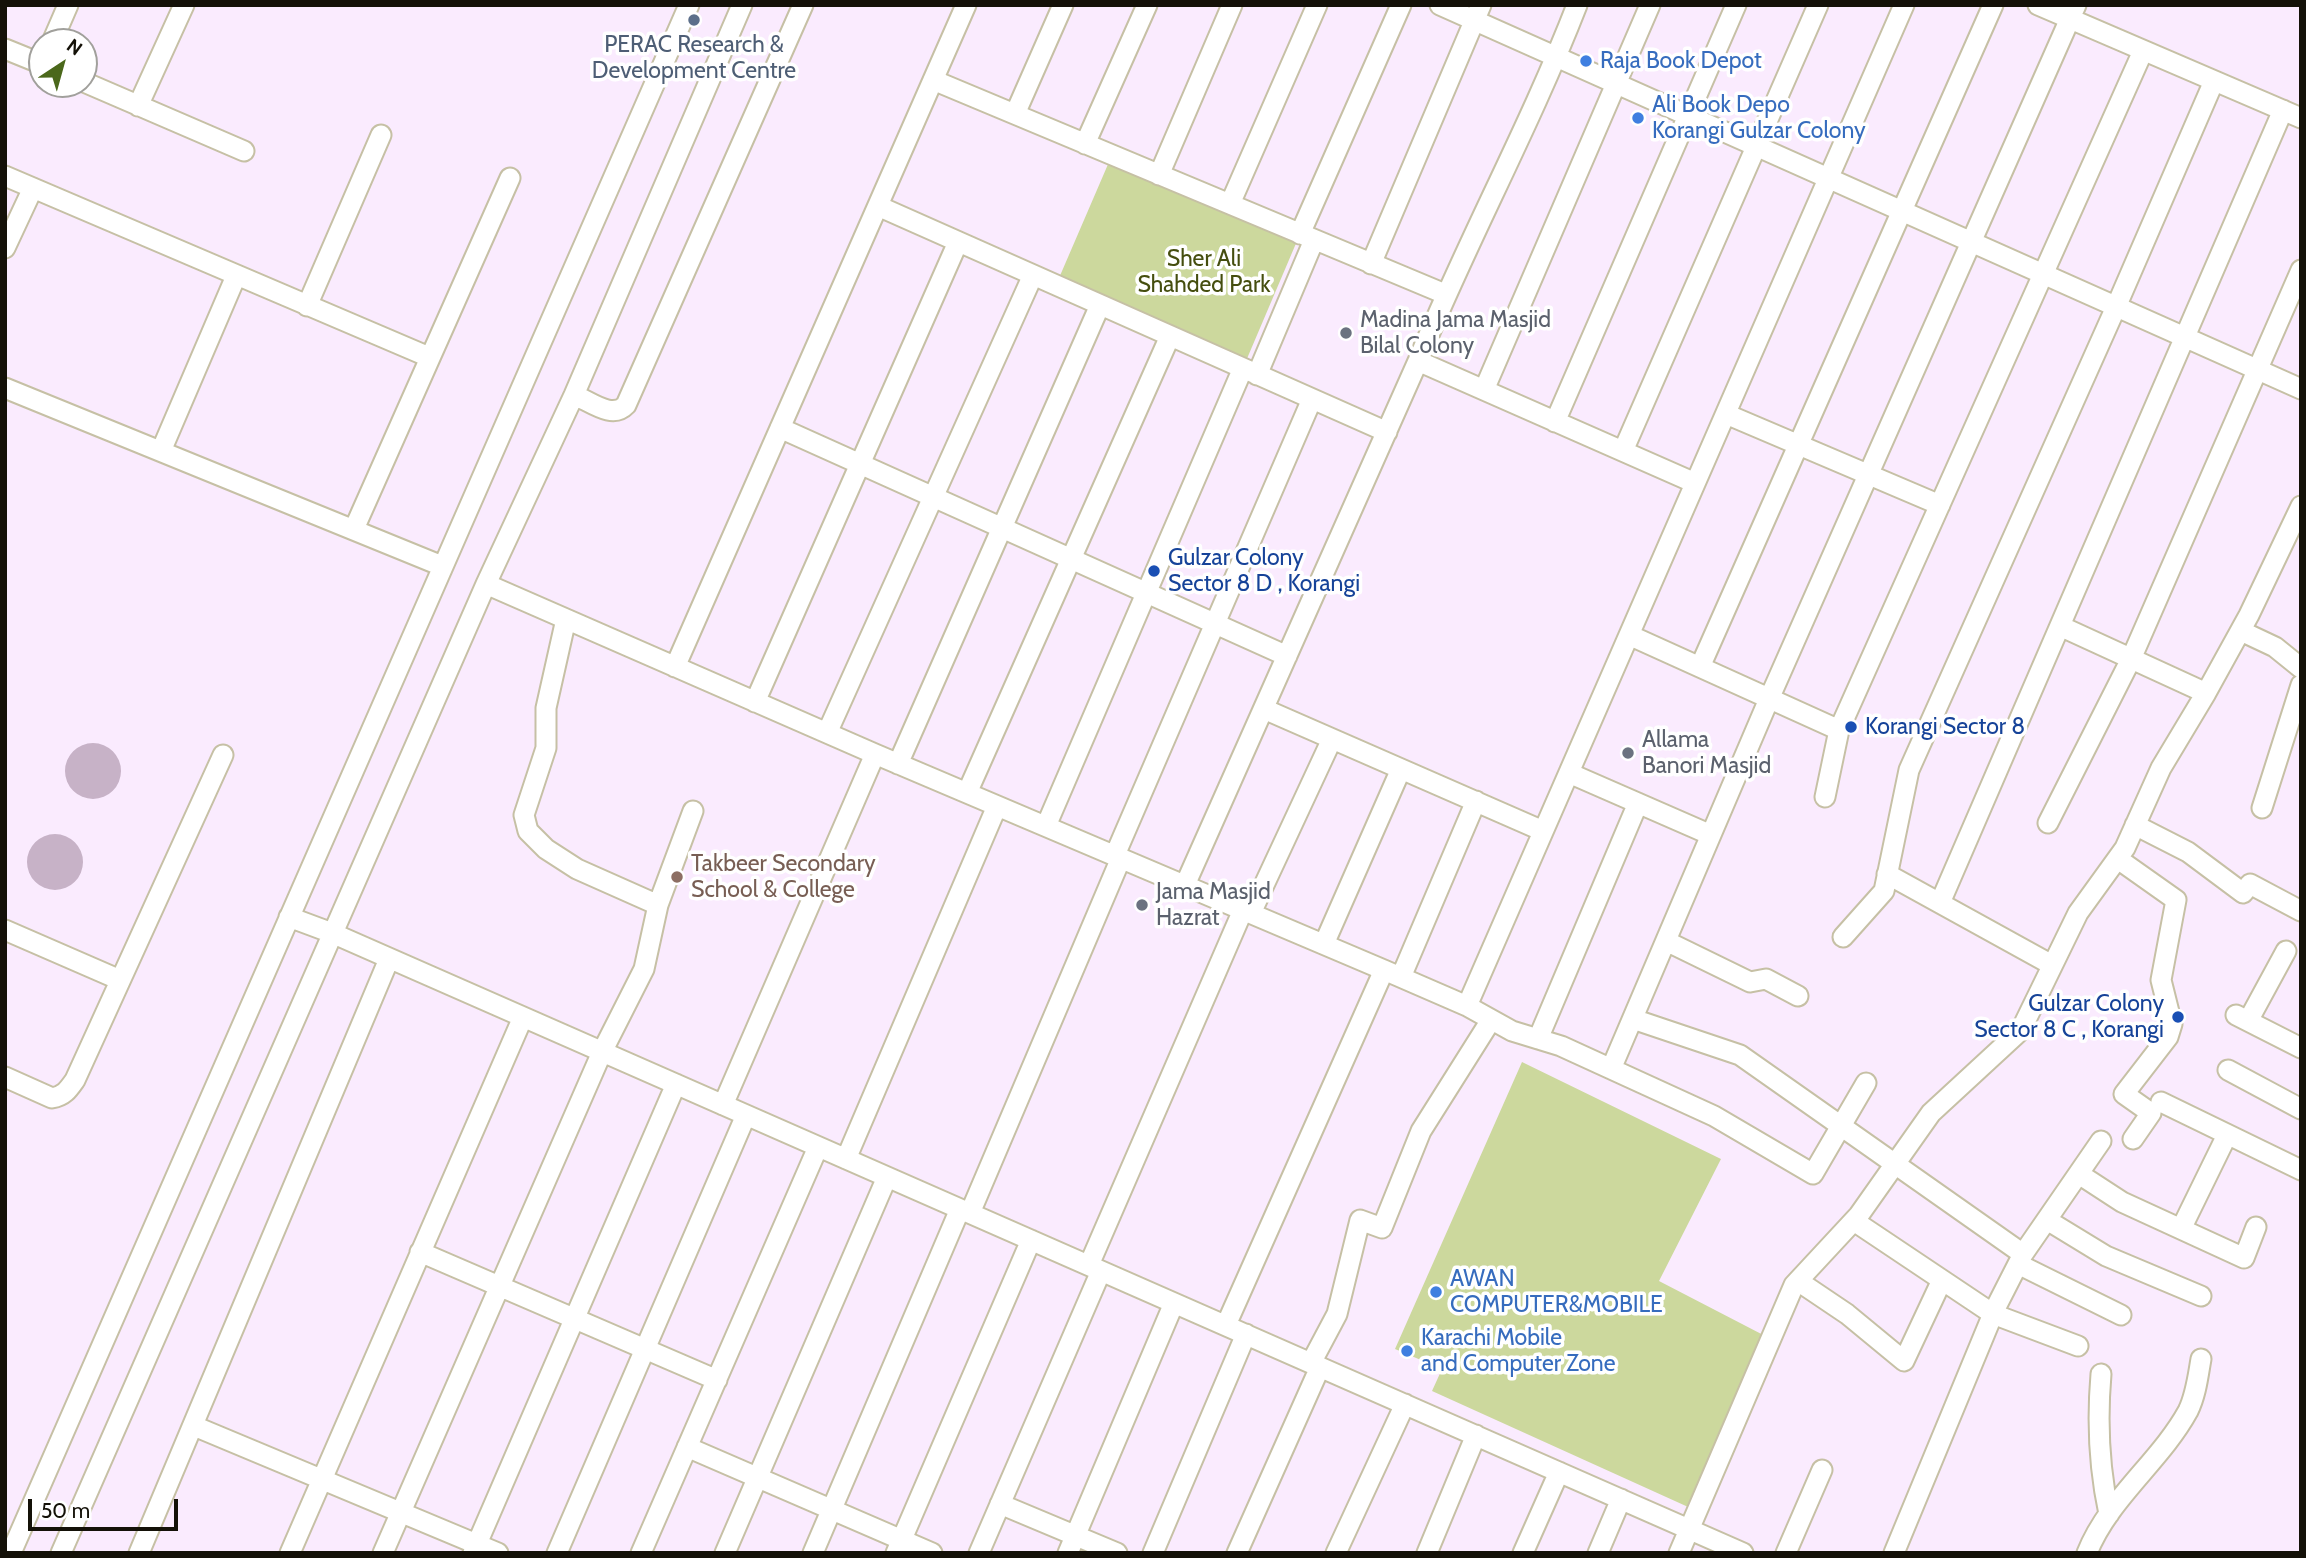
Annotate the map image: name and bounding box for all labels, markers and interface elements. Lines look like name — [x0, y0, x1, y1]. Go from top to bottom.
marker: PERAC Research & Development Centre — [686, 12, 702, 28]
north arrow — [28, 28, 98, 98]
place label: PERAC Research & Development Centre — [592, 31, 796, 85]
text: N — [62, 34, 87, 60]
place label: Raja Book Depot — [1600, 47, 1762, 75]
marker: Raja Book Depot — [1578, 53, 1594, 69]
place label: Ali Book Depo Korangi Gulzar Colony — [1652, 91, 1866, 145]
marker: Ali Book Depo Korangi Gulzar Colony — [1630, 110, 1646, 126]
park label: Sher Ali Shahded Park — [1137, 245, 1271, 299]
place label: Madina Jama Masjid Bilal Colony — [1360, 306, 1551, 360]
marker: Madina Jama Masjid Bilal Colony — [1338, 325, 1354, 341]
place label: Gulzar Colony Sector 8 D , Korangi — [1168, 544, 1360, 598]
marker: Gulzar Colony Sector 8 D , Korangi — [1146, 563, 1162, 579]
place label: Korangi Sector 8 — [1865, 713, 2025, 741]
marker: Korangi Sector 8 — [1843, 719, 1859, 735]
place label: Allama Banori Masjid — [1642, 726, 1771, 780]
marker: Allama Banori Masjid — [1620, 745, 1636, 761]
place label: Takbeer Secondary School & College — [691, 850, 876, 904]
marker: Takbeer Secondary School & College — [669, 869, 685, 885]
place label: Jama Masjid Hazrat — [1156, 878, 1271, 932]
marker: Jama Masjid Hazrat — [1134, 897, 1150, 913]
place label: Gulzar Colony Sector 8 C , Korangi — [1974, 990, 2164, 1044]
marker: Gulzar Colony Sector 8 C , Korangi — [2170, 1009, 2186, 1025]
place label: AWAN COMPUTER&MOBILE — [1450, 1265, 1663, 1319]
marker: AWAN COMPUTER&MOBILE — [1428, 1284, 1444, 1300]
place label: Karachi Mobile and Computer Zone — [1421, 1324, 1615, 1378]
marker: Karachi Mobile and Computer Zone — [1399, 1343, 1415, 1359]
scale bar — [32, 1484, 182, 1528]
text: 50 m — [41, 1498, 90, 1523]

